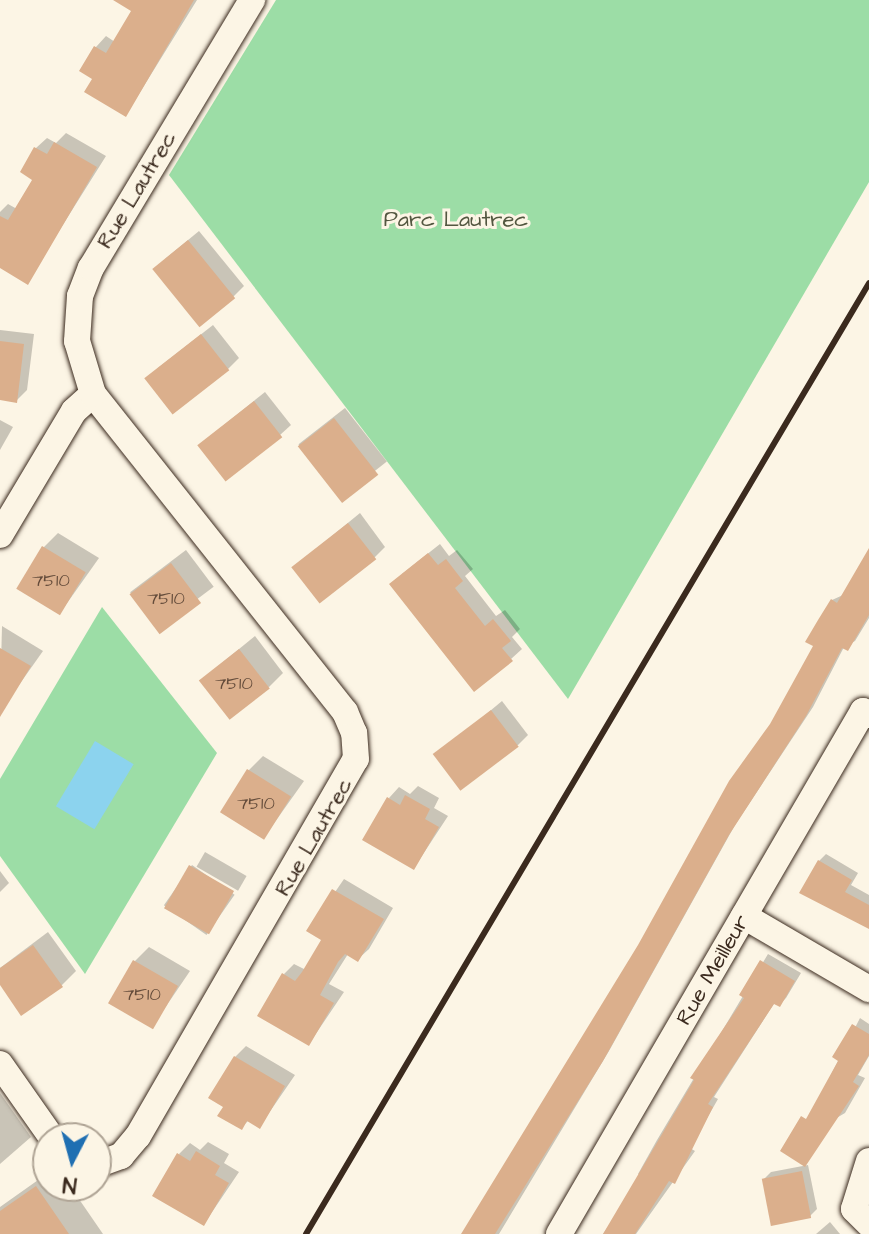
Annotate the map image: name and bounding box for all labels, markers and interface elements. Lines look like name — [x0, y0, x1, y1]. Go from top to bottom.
street label: Rue Lautrec — [92, 127, 182, 253]
park label: Parc Lautrec — [384, 207, 528, 233]
house number: 7510 — [32, 570, 70, 592]
house number: 7510 — [147, 588, 185, 610]
house number: 7510 — [215, 673, 253, 695]
street label: Rue Lautrec — [270, 773, 358, 901]
house number: 7510 — [237, 793, 275, 815]
street label: Rue Meilleur — [671, 910, 755, 1030]
house number: 7510 — [123, 984, 161, 1006]
north arrow — [32, 1122, 112, 1202]
text: N — [61, 1168, 78, 1201]

